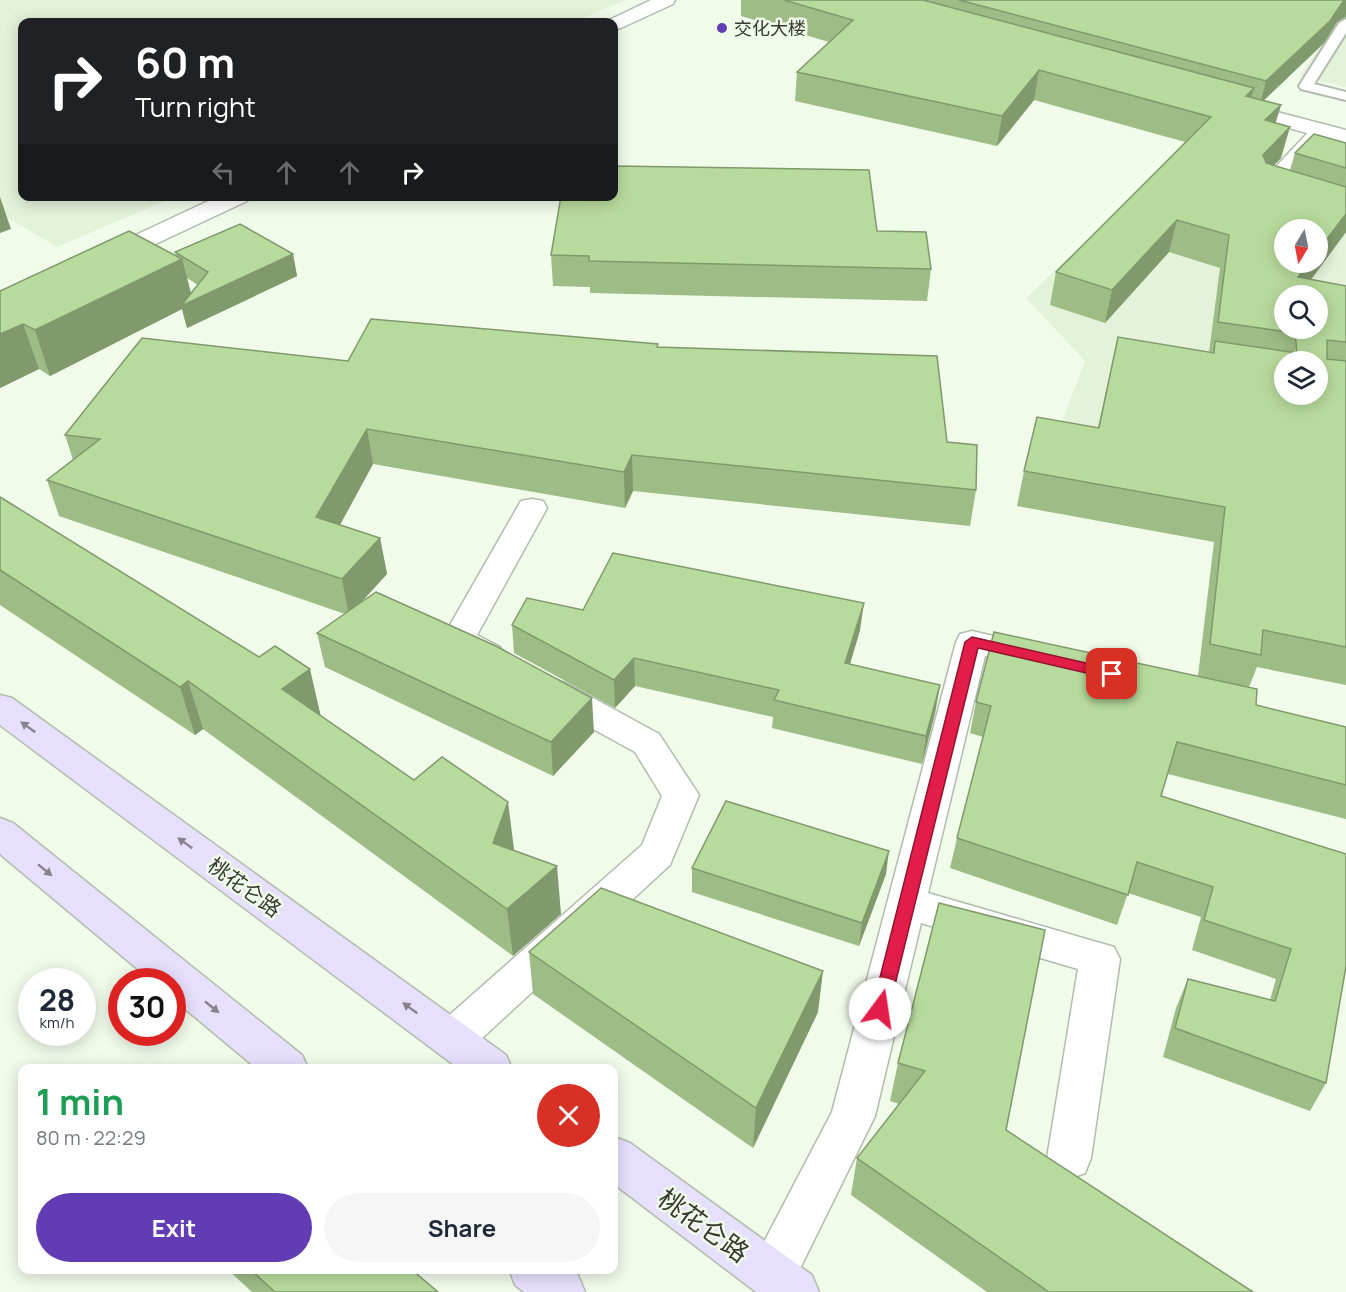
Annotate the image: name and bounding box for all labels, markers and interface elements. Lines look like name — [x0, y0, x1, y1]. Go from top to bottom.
place label: 交化大楼 — [734, 16, 806, 40]
marker: 交化大楼 — [715, 21, 729, 35]
text: 60 m — [135, 33, 235, 91]
icon: right — [36, 42, 114, 120]
text: Turn right — [135, 88, 256, 125]
icon: left — [207, 156, 240, 189]
icon: ahead — [270, 156, 303, 189]
icon: ahead — [333, 156, 366, 189]
icon: right — [396, 156, 429, 189]
north arrow — [1274, 219, 1328, 273]
map controls — [1274, 219, 1328, 405]
button: search — [1274, 285, 1328, 339]
button: layers — [1274, 351, 1328, 405]
pin — [1086, 648, 1137, 699]
icon: arrive — [1095, 657, 1128, 690]
one-way arrow — [21, 722, 36, 734]
one-way arrow — [178, 837, 194, 849]
street label: 桃花仑路 — [203, 851, 287, 923]
one-way arrow — [37, 863, 53, 876]
speed limit sign: 30 — [108, 968, 186, 1046]
position arrow — [848, 977, 912, 1041]
text: 28 — [39, 979, 75, 1020]
one-way arrow — [204, 1000, 220, 1013]
one-way arrow — [402, 1003, 417, 1015]
text: km/h — [40, 1012, 74, 1033]
text: 1 min — [36, 1077, 124, 1126]
button: close — [537, 1084, 600, 1147]
text: 80 m · 22:29 — [36, 1124, 146, 1151]
street label: 桃花仑路 — [651, 1180, 757, 1270]
button: Exit — [36, 1193, 312, 1262]
button: Share — [324, 1193, 600, 1262]

